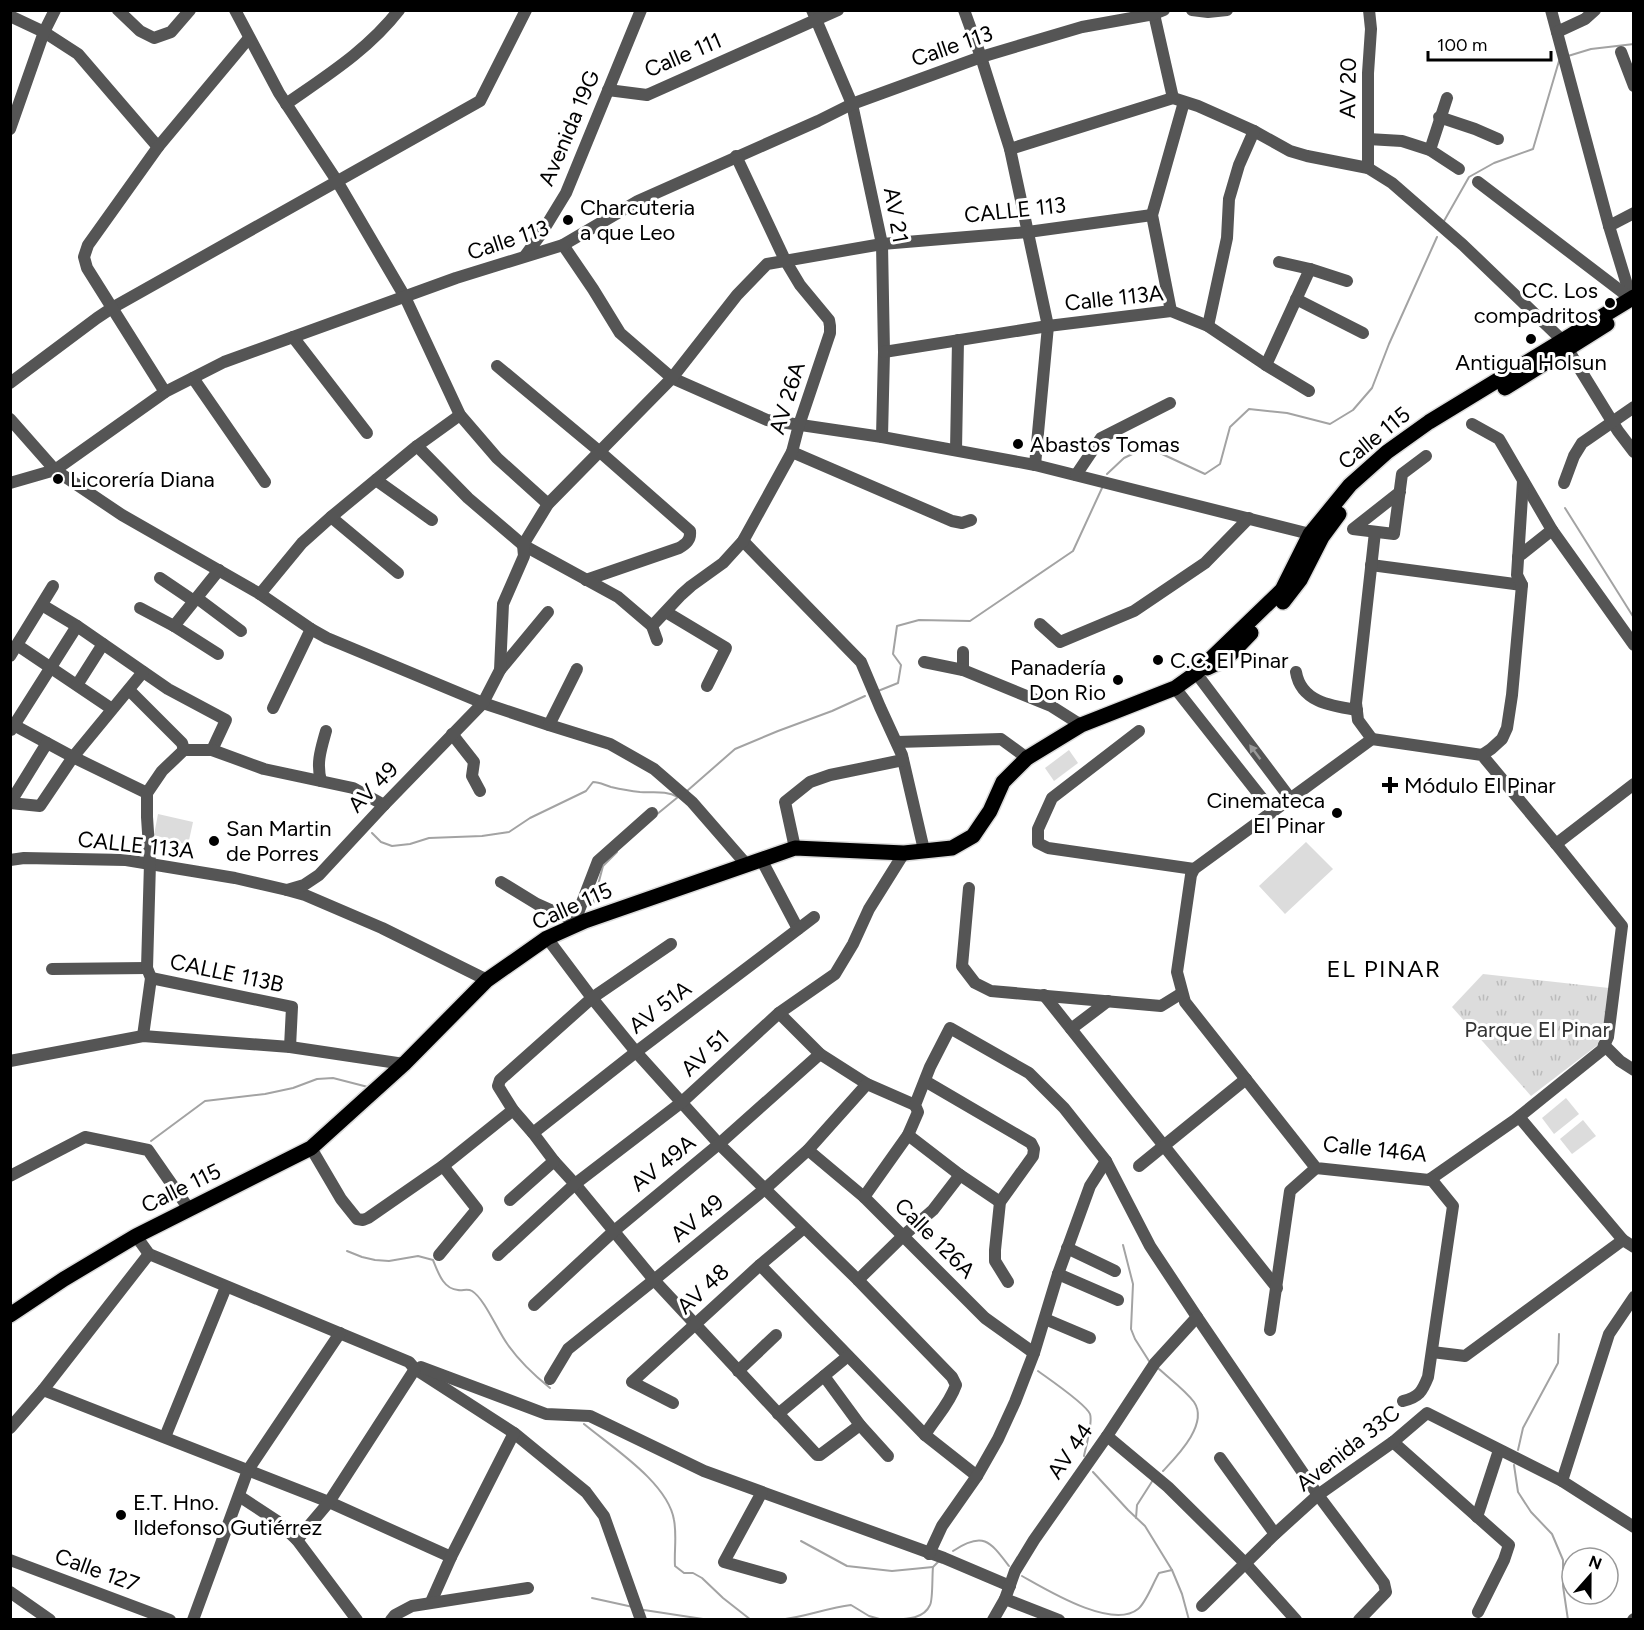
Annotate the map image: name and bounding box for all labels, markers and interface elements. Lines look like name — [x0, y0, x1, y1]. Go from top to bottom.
street label: Calle 113 — [908, 20, 996, 72]
scale bar — [1428, 24, 1551, 62]
street label: Calle 111 — [640, 27, 726, 83]
text: 100 m — [1437, 34, 1487, 56]
street label: AV 20 — [1334, 57, 1362, 119]
street label: Avenida 19G — [533, 66, 605, 190]
street label: AV 21 — [878, 185, 914, 245]
street label: CALLE 113 — [963, 191, 1067, 229]
place label: Charcuteria a que Leo — [580, 194, 695, 246]
marker: Charcuteria a que Leo — [561, 213, 575, 227]
street label: Calle 113 — [464, 214, 552, 266]
place label: CC. Los compadritos — [1474, 277, 1598, 329]
street label: Calle 113A — [1063, 279, 1165, 317]
marker: CC. Los compadritos — [1603, 296, 1617, 310]
marker: Antigua Holsun — [1524, 332, 1538, 346]
place label: Antigua Holsun — [1455, 349, 1607, 376]
street label: AV 26A — [763, 358, 811, 437]
street label: Calle 115 — [1332, 401, 1416, 475]
place label: Abastos Tomas — [1030, 431, 1180, 458]
marker: Abastos Tomas — [1011, 437, 1025, 451]
place label: Licorería Diana — [70, 466, 215, 493]
marker: Licorería Diana — [51, 472, 65, 486]
place label: C.C. El Pinar — [1170, 647, 1289, 674]
marker: C.C. El Pinar — [1151, 653, 1165, 667]
place label: Panadería Don Rio — [1010, 654, 1106, 706]
marker: Panadería Don Rio — [1111, 673, 1125, 687]
one-way arrow — [1250, 744, 1262, 759]
street label: AV 49 — [342, 756, 404, 818]
place label: Módulo El Pinar — [1404, 772, 1556, 799]
marker: Módulo El Pinar — [1381, 776, 1399, 794]
place label: Cinemateca El Pinar — [1206, 787, 1326, 839]
marker: Cinemateca El Pinar — [1330, 806, 1344, 820]
place label: San Martin de Porres — [226, 815, 331, 867]
street label: CALLE 113A — [76, 825, 196, 865]
marker: San Martin de Porres — [207, 834, 221, 848]
street label: Calle 115 — [528, 876, 616, 936]
street label: CALLE 113B — [168, 948, 286, 998]
district label: EL PINAR — [1327, 954, 1441, 983]
street label: AV 51A — [623, 975, 697, 1039]
park label: Parque El Pinar — [1464, 1016, 1610, 1043]
street label: AV 51 — [675, 1024, 735, 1082]
street label: AV 49A — [625, 1129, 701, 1197]
street label: Calle 146A — [1322, 1130, 1428, 1168]
street label: Calle 115 — [137, 1157, 225, 1219]
street label: AV 49 — [665, 1188, 729, 1248]
street label: Calle 126A — [889, 1192, 981, 1284]
street label: AV 48 — [671, 1258, 735, 1320]
street label: Avenida 33C — [1291, 1399, 1405, 1497]
street label: AV 44 — [1041, 1418, 1099, 1484]
place label: E.T. Hno. Ildefonso Gutiérrez — [133, 1489, 322, 1541]
marker: E.T. Hno. Ildefonso Gutiérrez — [114, 1508, 128, 1522]
street label: Calle 127 — [51, 1542, 143, 1598]
north arrow — [1560, 1546, 1620, 1606]
text: N — [1586, 1551, 1604, 1574]

